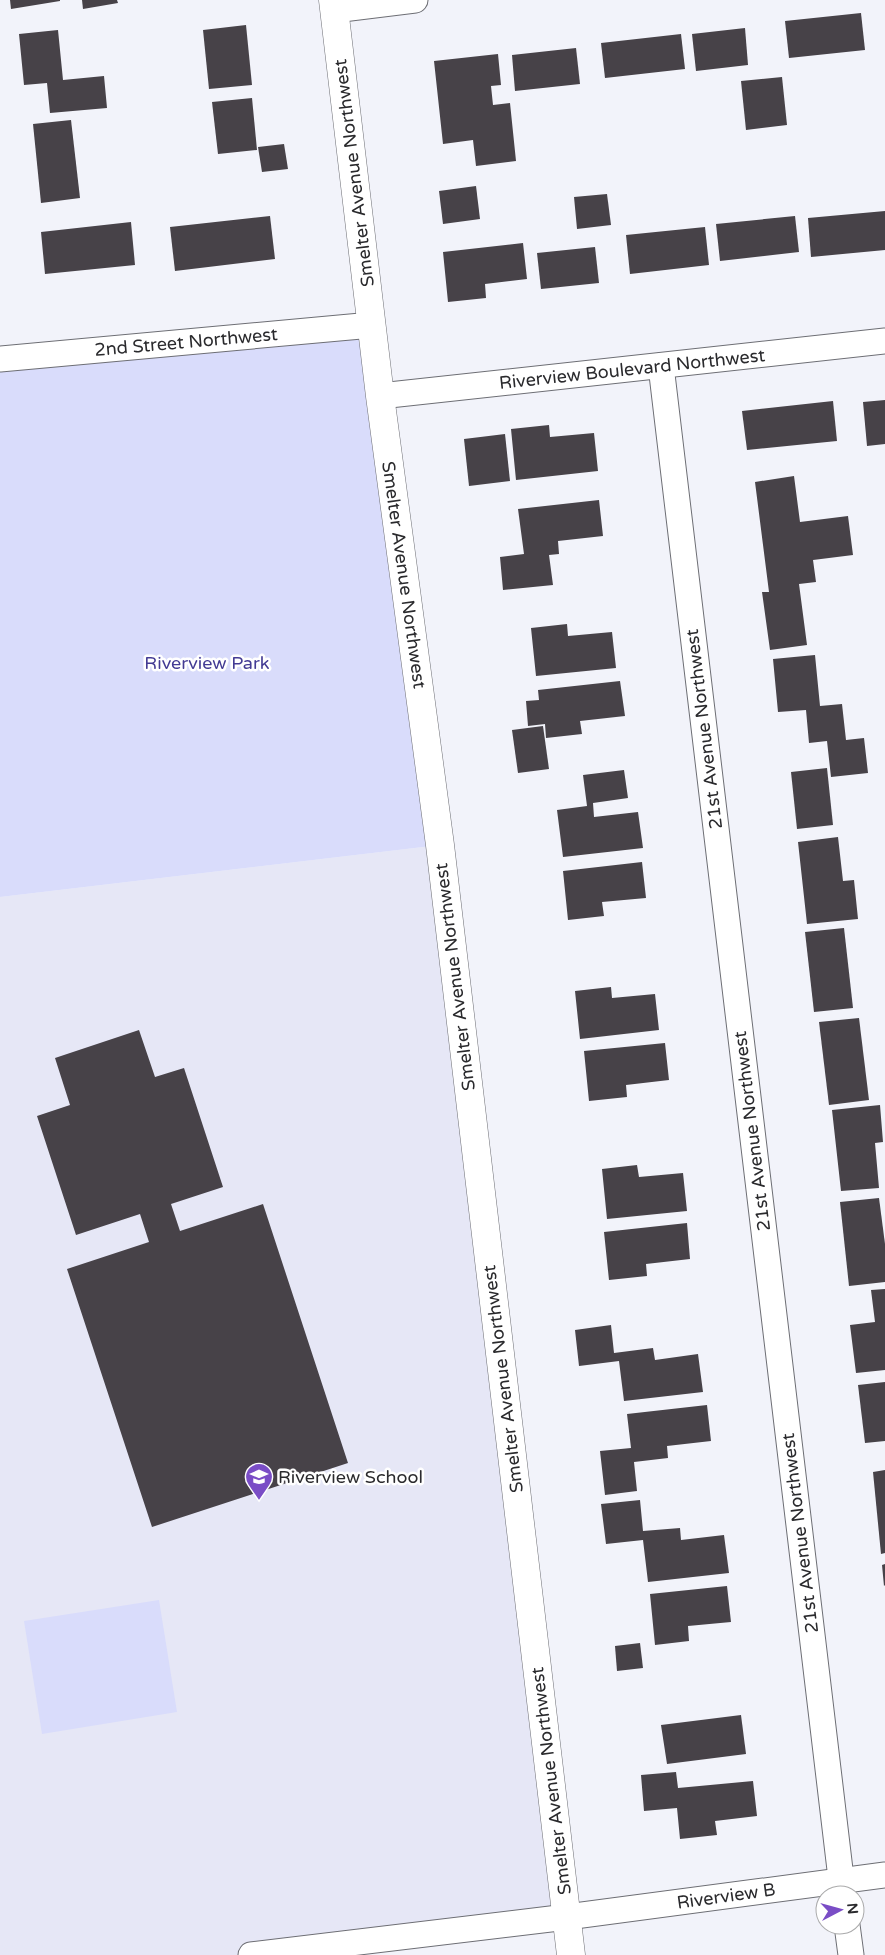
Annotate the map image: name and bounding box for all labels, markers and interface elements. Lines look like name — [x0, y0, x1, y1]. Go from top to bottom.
street label: Smelter Avenue Northwest — [329, 58, 379, 288]
street label: 2nd Street Northwest — [93, 323, 279, 361]
street label: Riverview Boulevard Northwest — [498, 344, 766, 394]
street label: Smelter Avenue Northwest — [377, 460, 431, 690]
street label: 21st Avenue Northwest — [681, 628, 727, 830]
park label: Riverview Park — [144, 652, 270, 674]
street label: Smelter Avenue Northwest — [430, 862, 480, 1092]
street label: 21st Avenue Northwest — [729, 1030, 775, 1232]
street label: Smelter Avenue Northwest — [478, 1264, 528, 1494]
street label: 21st Avenue Northwest — [777, 1432, 823, 1634]
school or university icon: Riverview School — [244, 1462, 274, 1501]
place label: Riverview School — [278, 1466, 423, 1488]
street label: Smelter Avenue Northwest — [526, 1666, 576, 1896]
street label: Riverview B — [675, 1878, 777, 1914]
north arrow — [815, 1885, 865, 1935]
text: N — [843, 1902, 861, 1915]

